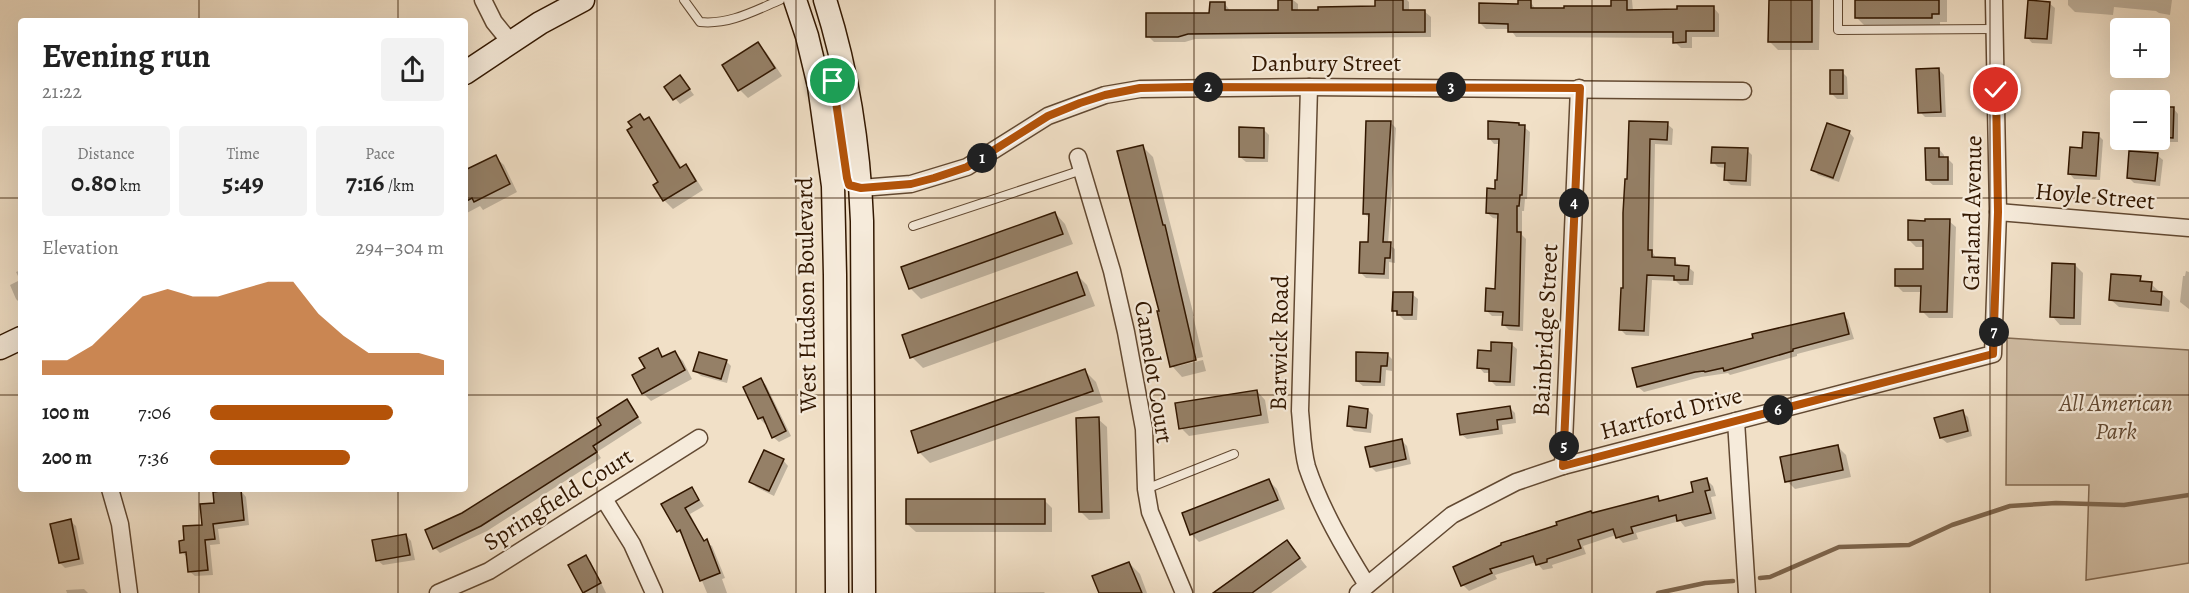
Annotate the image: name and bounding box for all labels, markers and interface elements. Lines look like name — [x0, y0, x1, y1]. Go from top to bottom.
map controls — [2110, 18, 2170, 150]
button: + — [2110, 18, 2170, 78]
text: Evening run — [42, 33, 211, 78]
button: share — [381, 38, 444, 101]
street label: Danbury Street — [1251, 47, 1401, 79]
pin — [807, 55, 858, 106]
icon: arrive — [816, 64, 849, 97]
pin — [1970, 64, 2021, 115]
pin: 2 — [1193, 72, 1223, 102]
pin: 3 — [1436, 72, 1466, 102]
icon: check — [1979, 73, 2012, 106]
text: 2 — [1204, 76, 1212, 98]
text: 3 — [1448, 76, 1454, 98]
text: 21:22 — [42, 78, 82, 105]
button: − — [2110, 90, 2170, 150]
street label: Garland Avenue — [1955, 135, 1989, 291]
text: Distance — [77, 143, 135, 165]
text: Time — [226, 143, 260, 165]
text: Pace — [365, 143, 395, 165]
pin: 1 — [967, 143, 997, 173]
text: 1 — [979, 147, 985, 169]
text: 0.80 — [71, 165, 117, 200]
text: 5:49 — [222, 165, 264, 200]
text: 7:16 — [346, 165, 385, 200]
text: km — [117, 175, 141, 197]
text: /km — [385, 175, 414, 197]
street label: Hoyle Street — [2034, 175, 2156, 217]
street label: West Hudson Boulevard — [788, 177, 824, 414]
pin: 4 — [1559, 188, 1589, 218]
text: 4 — [1570, 192, 1578, 214]
text: Elevation — [42, 234, 119, 261]
text: 294–304 m — [356, 234, 444, 261]
street label: Bainbridge Street — [1524, 243, 1566, 417]
street label: Barwick Road — [1262, 275, 1296, 411]
street label: Camelot Court — [1127, 298, 1181, 446]
pin: 7 — [1979, 317, 2009, 347]
text: 7 — [1991, 321, 1997, 343]
street label: Hartford Drive — [1596, 379, 1746, 447]
park label: All American Park — [2057, 387, 2173, 447]
pin: 6 — [1763, 395, 1793, 425]
text: 100 m — [42, 399, 90, 426]
text: 7:06 — [138, 399, 171, 426]
text: 6 — [1774, 399, 1782, 421]
pin: 5 — [1549, 431, 1579, 461]
text: 5 — [1561, 435, 1567, 457]
street label: Springfield Court — [477, 440, 639, 558]
text: 200 m — [42, 444, 92, 471]
text: 7:36 — [138, 444, 169, 471]

